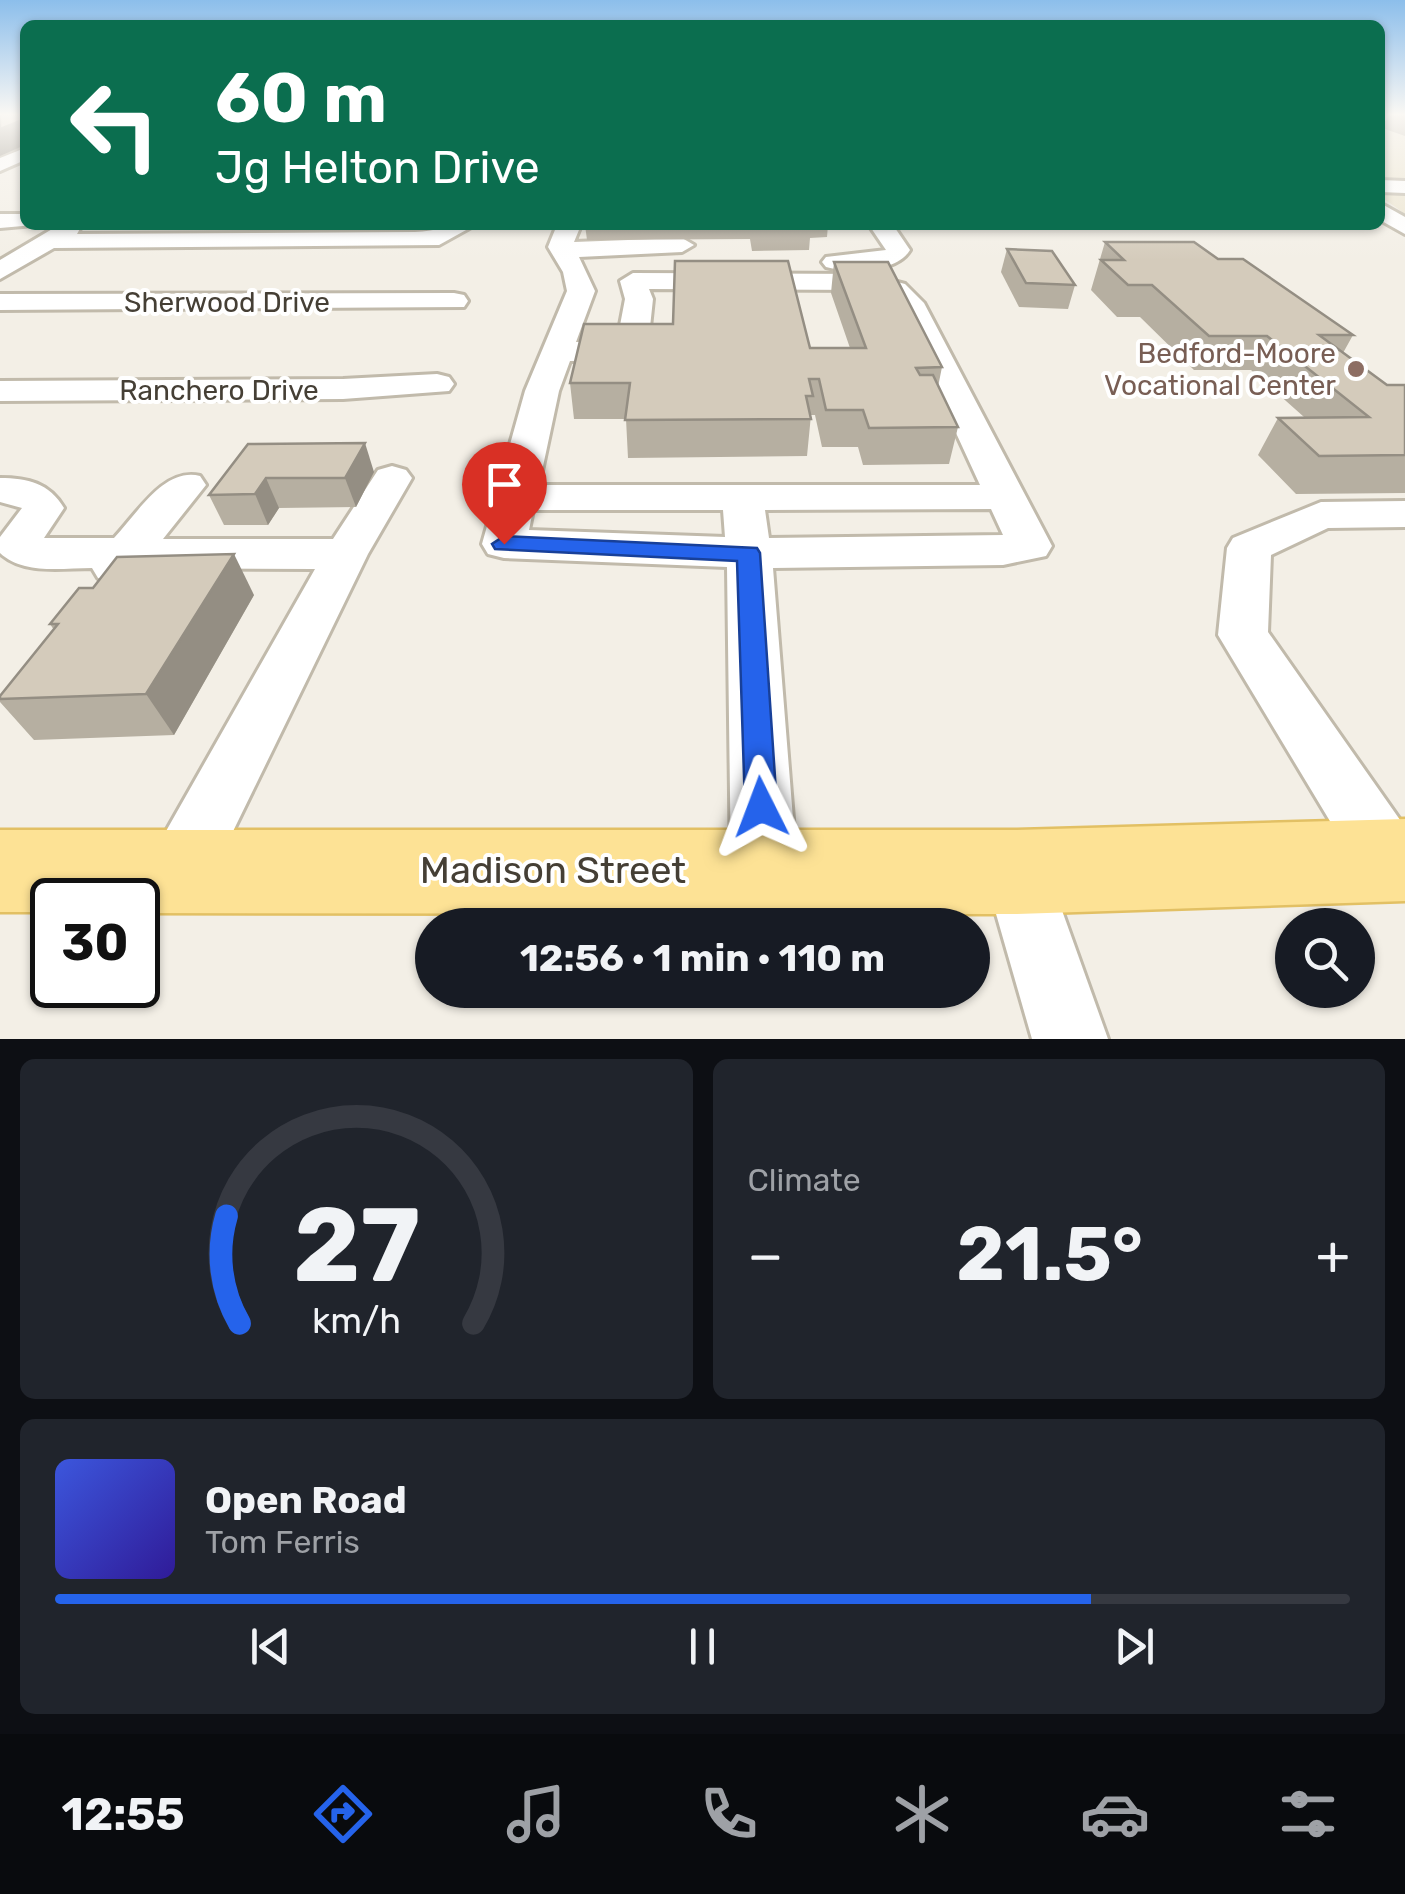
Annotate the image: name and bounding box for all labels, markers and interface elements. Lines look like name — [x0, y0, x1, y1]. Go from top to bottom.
text: 60 m — [215, 57, 387, 140]
icon: left — [50, 60, 180, 190]
text: Jg Helton Drive — [215, 141, 540, 194]
street label: Sherwood Drive — [124, 286, 330, 319]
place label: Bedford-Moore Vocational Center — [1104, 337, 1336, 402]
marker: Bedford-Moore Vocational Center — [1345, 358, 1367, 380]
street label: Ranchero Drive — [119, 374, 319, 407]
pin — [462, 442, 547, 545]
icon: arrive — [477, 457, 532, 512]
position arrow — [709, 755, 813, 859]
street label: Madison Street — [420, 847, 686, 893]
speed limit sign: 30 — [30, 878, 160, 1008]
map controls — [1275, 908, 1375, 1008]
button: search — [1275, 908, 1375, 1008]
text: 12:56 · 1 min · 110 m — [520, 935, 885, 981]
text: Climate — [748, 1161, 861, 1199]
text: 27 — [293, 1184, 420, 1307]
text: 21.5° — [956, 1210, 1143, 1299]
text: − — [748, 1223, 783, 1288]
text: + — [1316, 1223, 1350, 1288]
text: km/h — [312, 1300, 401, 1342]
text: Open Road — [205, 1477, 407, 1523]
text: Tom Ferris — [205, 1523, 360, 1561]
icon: previous — [243, 1619, 298, 1674]
icon: pause — [675, 1619, 730, 1674]
icon: next — [1107, 1619, 1162, 1674]
icon: directions — [308, 1779, 378, 1849]
icon: music — [501, 1779, 571, 1849]
icon: phone — [694, 1779, 764, 1849]
icon: climate — [887, 1779, 957, 1849]
icon: car — [1080, 1779, 1150, 1849]
icon: filters — [1273, 1779, 1343, 1849]
text: 12:55 — [62, 1788, 184, 1841]

